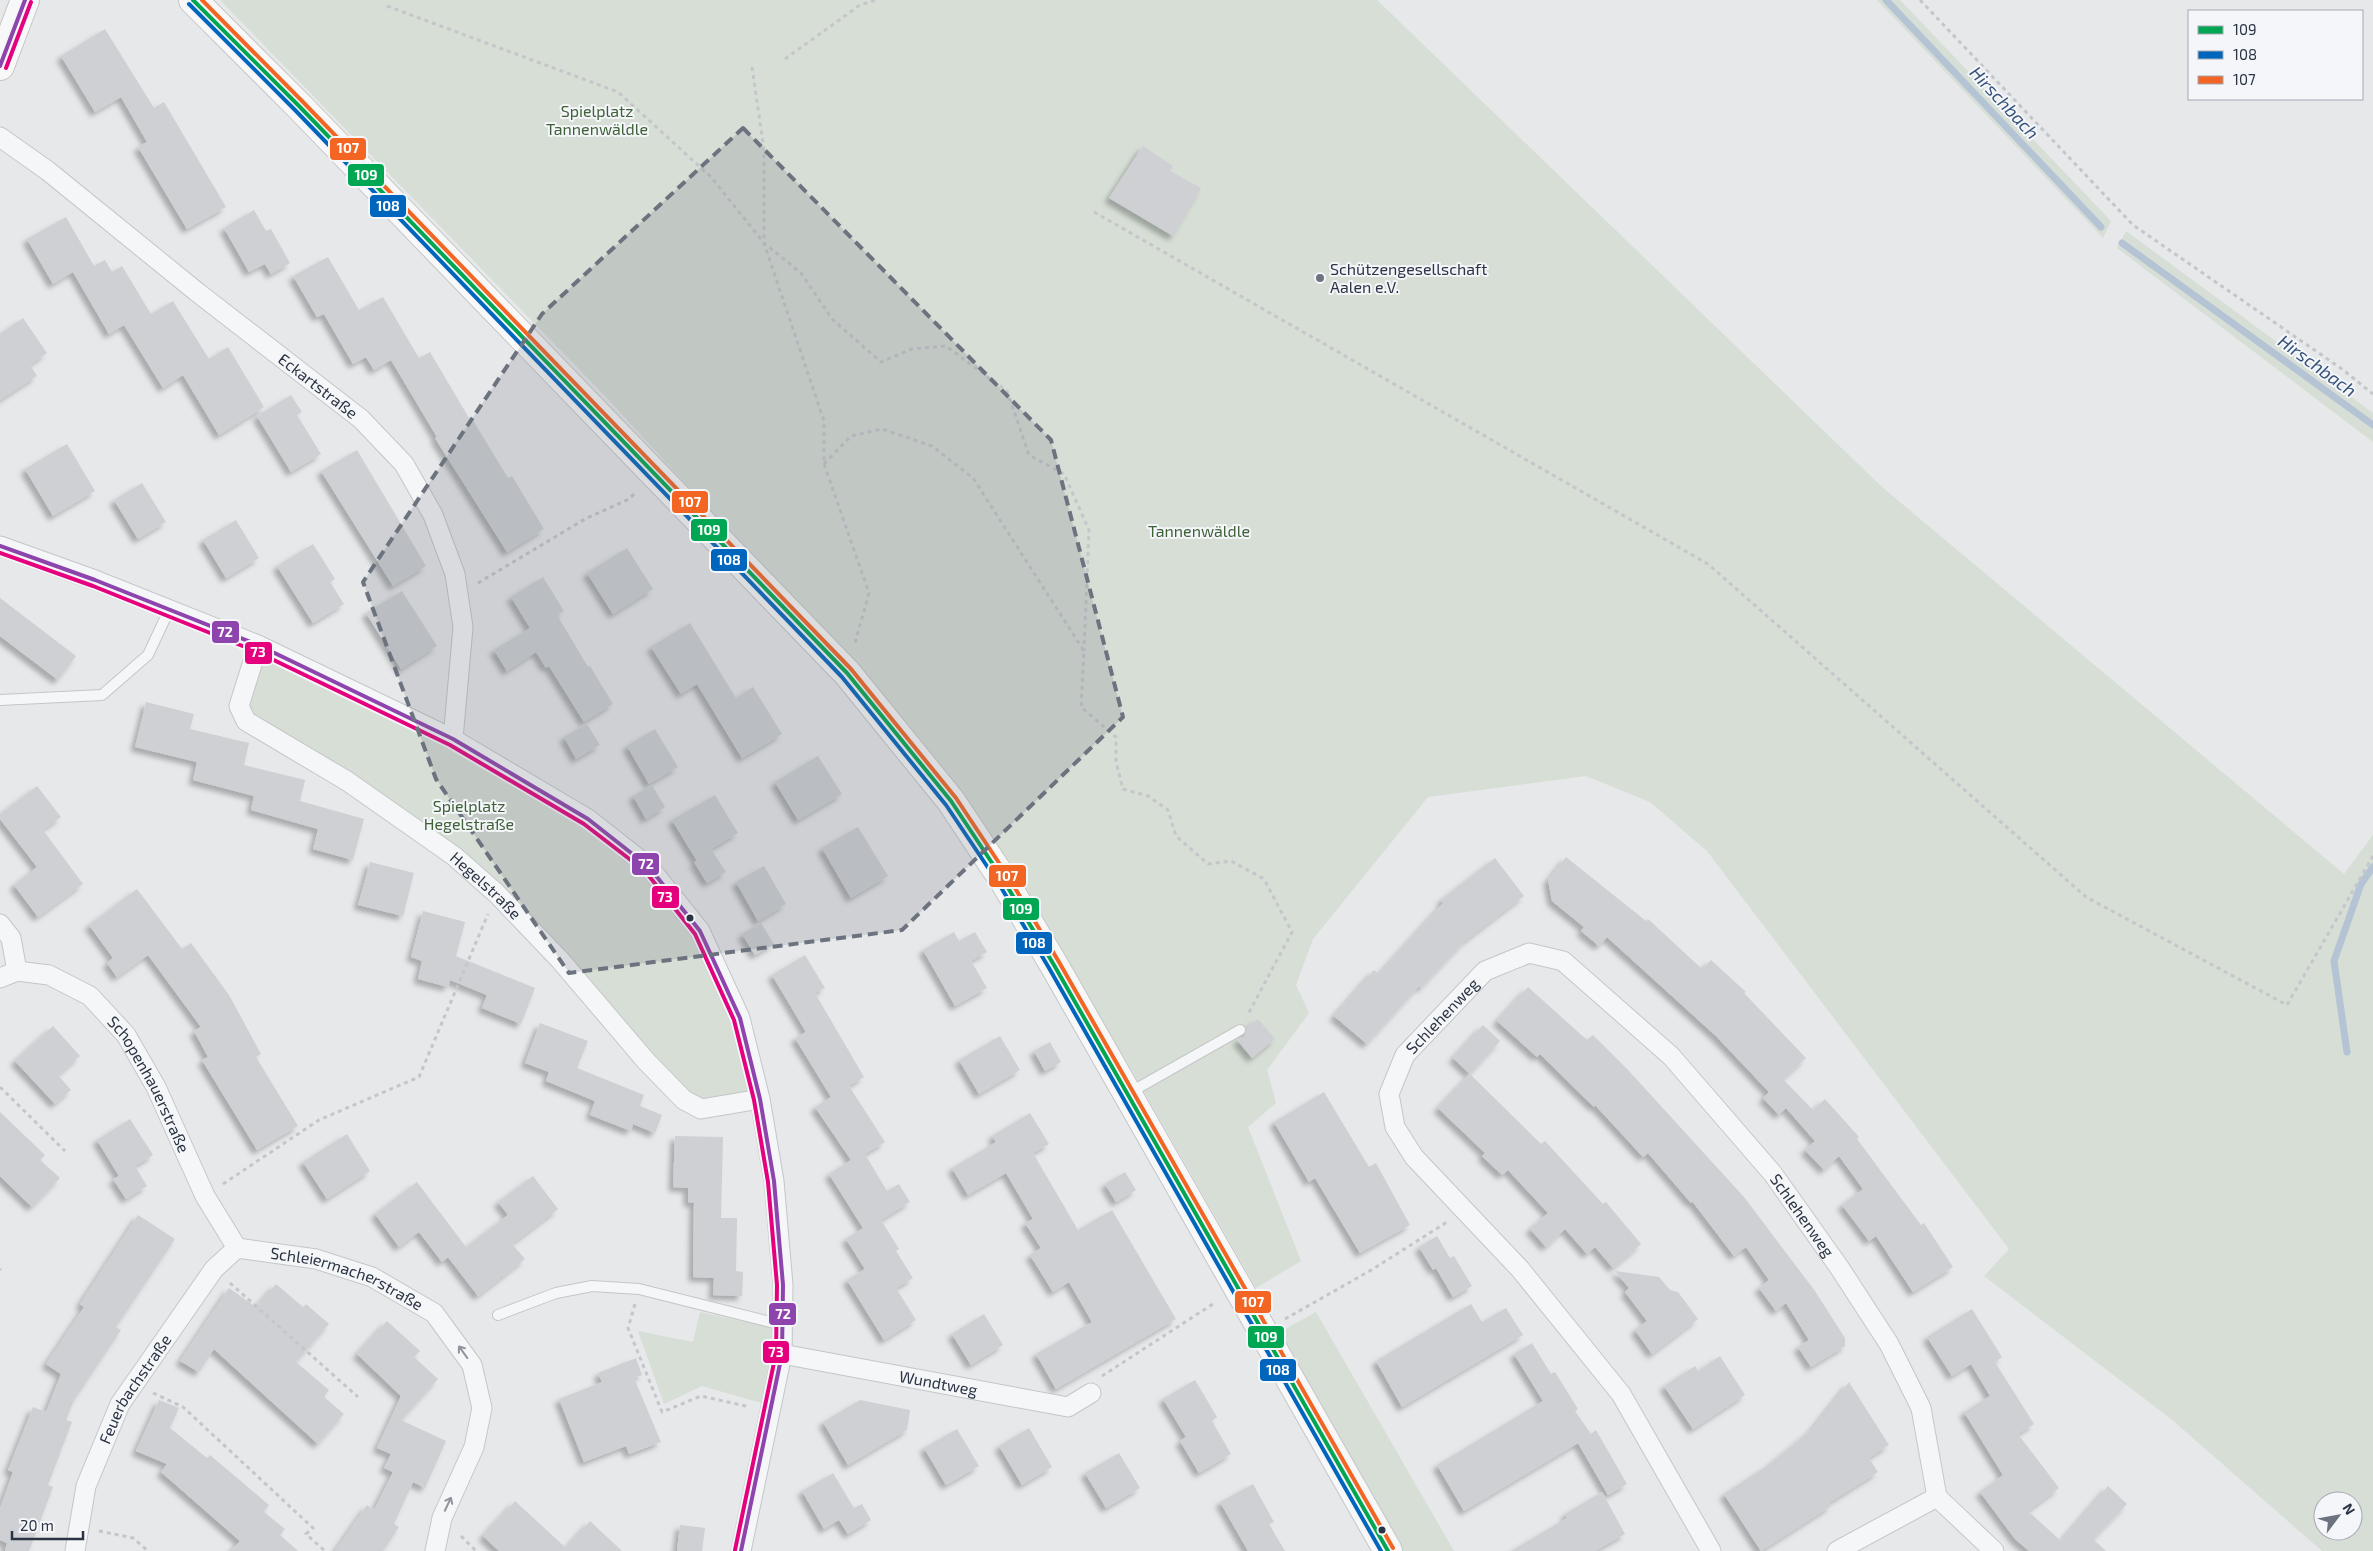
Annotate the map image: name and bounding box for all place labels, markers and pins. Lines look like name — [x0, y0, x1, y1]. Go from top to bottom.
place label: Schützengesellschaft Aalen e.V. — [1330, 259, 1487, 296]
marker: Schützengesellschaft Aalen e.V. — [1314, 272, 1326, 284]
unlabelled marker — [685, 913, 695, 923]
unlabelled marker — [1377, 1525, 1387, 1535]

